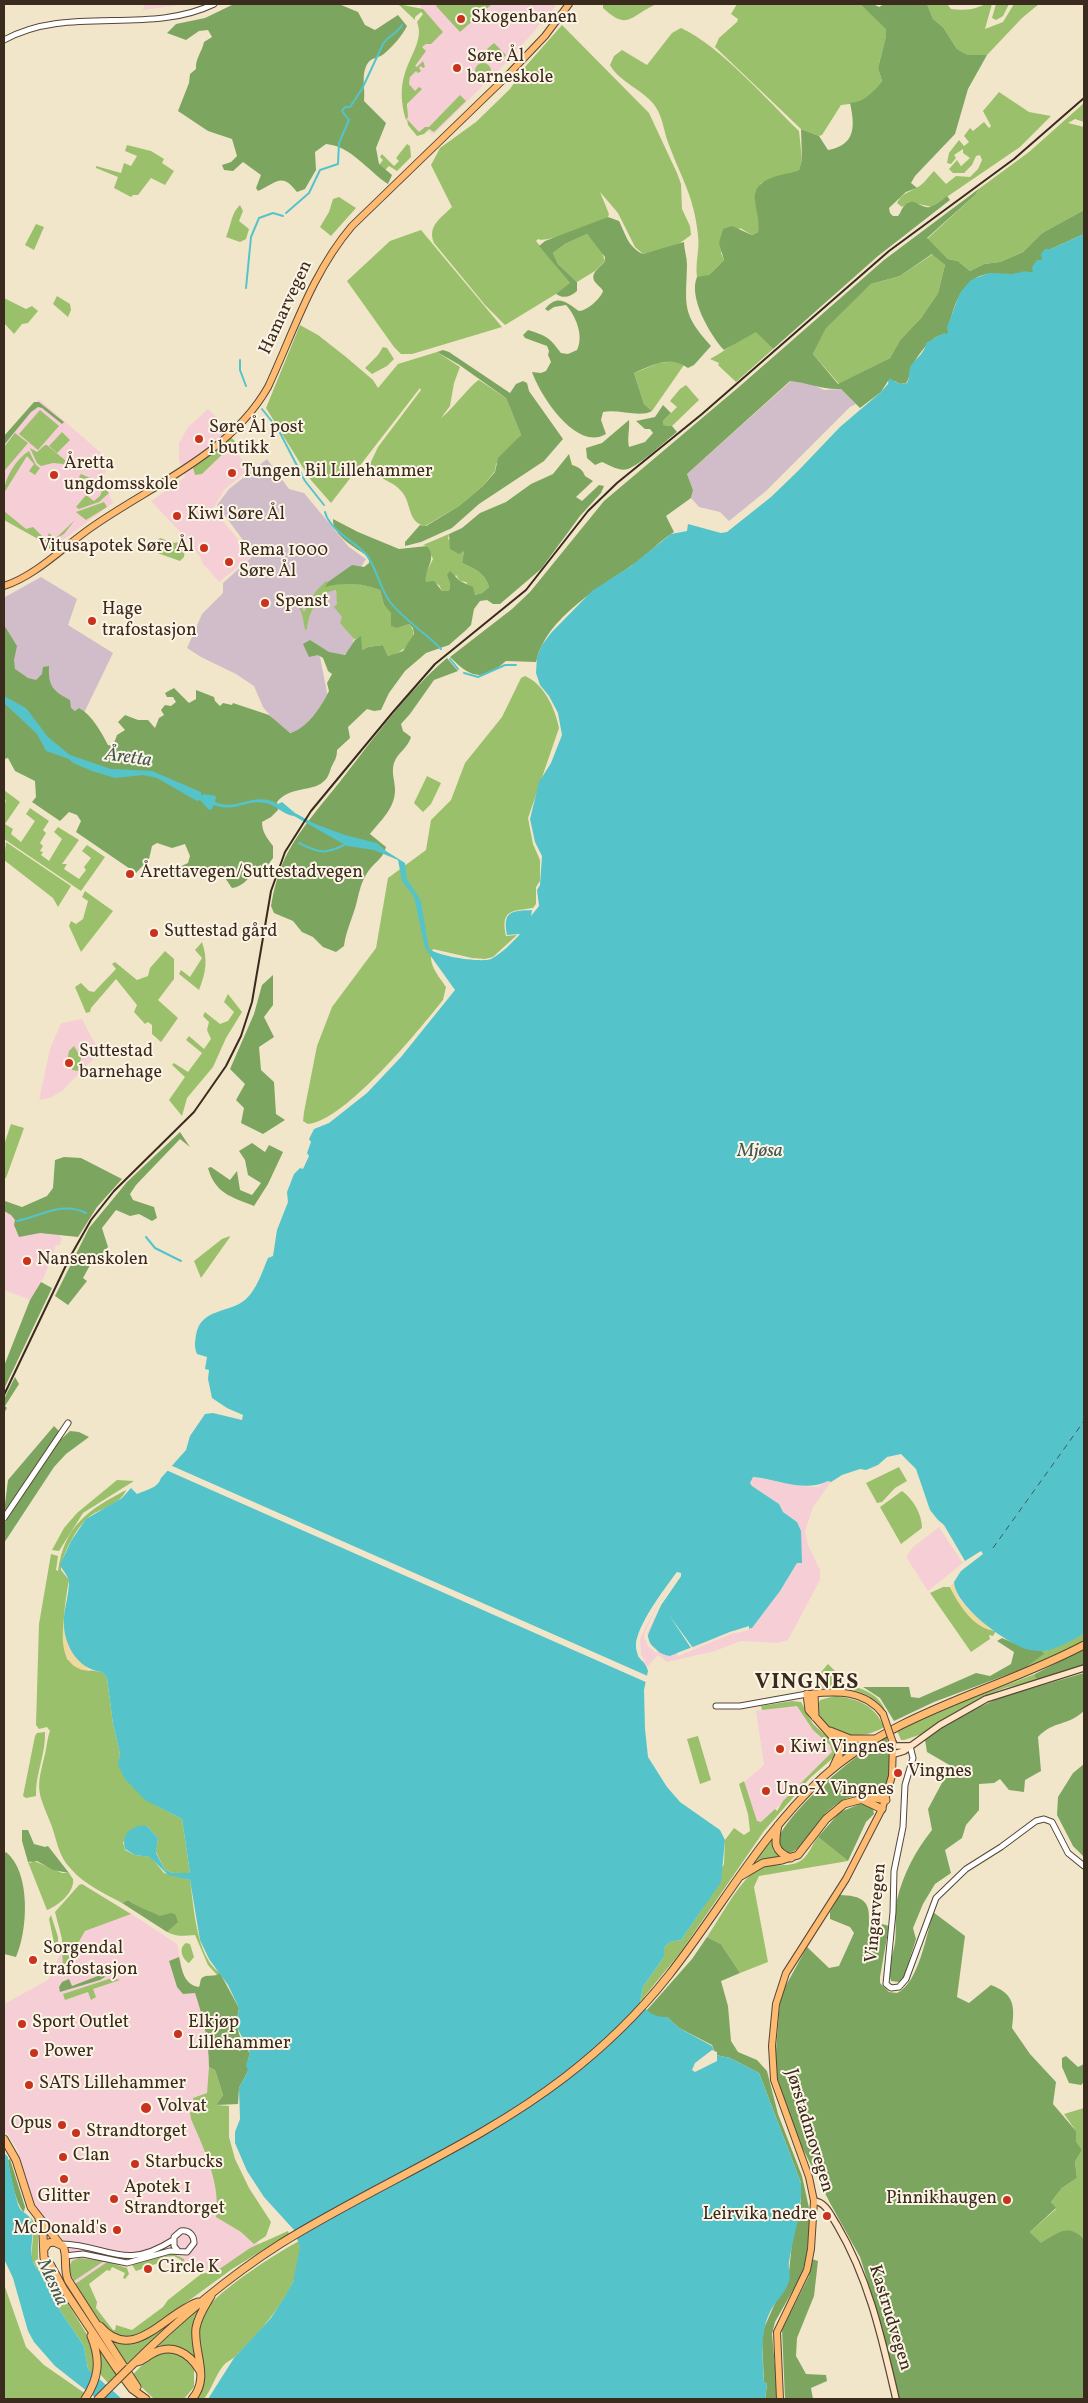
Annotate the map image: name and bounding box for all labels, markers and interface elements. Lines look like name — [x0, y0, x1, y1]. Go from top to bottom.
place label: Skogenbanen — [471, 8, 577, 30]
marker: Skogenbanen — [455, 13, 467, 25]
place label: Søre Ål barneskole — [467, 47, 553, 90]
marker: Søre Ål barneskole — [451, 62, 463, 74]
street label: Hamarvegen — [256, 258, 318, 358]
place label: Søre Ål post i butikk — [209, 418, 304, 460]
marker: Søre Ål post i butikk — [193, 433, 205, 445]
place label: Åretta ungdomsskole — [64, 454, 178, 496]
place label: Tungen Bil Lillehammer — [242, 462, 433, 484]
marker: Tungen Bil Lillehammer — [226, 467, 238, 479]
marker: Åretta ungdomsskole — [48, 469, 60, 481]
place label: Kiwi Søre Ål — [187, 505, 285, 527]
marker: Kiwi Søre Ål — [171, 510, 183, 522]
place label: Vitusapotek Søre Ål — [39, 537, 194, 559]
place label: Rema 1000 Søre Ål — [239, 541, 328, 584]
marker: Vitusapotek Søre Ål — [198, 542, 210, 554]
marker: Rema 1000 Søre Ål — [223, 556, 235, 568]
place label: Spenst — [275, 592, 329, 614]
marker: Spenst — [259, 597, 271, 609]
place label: Hage trafostasjon — [102, 600, 197, 642]
marker: Hage trafostasjon — [86, 615, 98, 627]
water label: Åretta — [103, 744, 153, 774]
place label: Årettavegen/Suttestadvegen — [140, 863, 363, 885]
marker: Årettavegen/Suttestadvegen — [124, 868, 136, 880]
place label: Suttestad gård — [164, 922, 277, 944]
marker: Suttestad gård — [148, 927, 160, 939]
place label: Suttestad barnehage — [79, 1042, 162, 1084]
marker: Suttestad barnehage — [63, 1057, 75, 1069]
water label: Mjøsa — [737, 1142, 783, 1164]
place label: Nansenskolen — [37, 1250, 148, 1272]
marker: Nansenskolen — [21, 1255, 33, 1267]
district label: VINGNES — [754, 1671, 860, 1697]
place label: Kiwi Vingnes — [790, 1738, 894, 1760]
marker: Kiwi Vingnes — [774, 1743, 786, 1755]
place label: Vingnes — [908, 1762, 972, 1784]
marker: Vingnes — [892, 1767, 904, 1779]
place label: Uno-X Vingnes — [776, 1780, 894, 1802]
marker: Uno-X Vingnes — [760, 1785, 772, 1797]
street label: Vingarvegen — [862, 1862, 892, 1964]
place label: Sorgendal trafostasjon — [43, 1939, 138, 1982]
marker: Sorgendal trafostasjon — [27, 1954, 39, 1966]
place label: Sport Outlet — [32, 2013, 129, 2035]
place label: Elkjøp Lillehammer — [188, 2013, 290, 2056]
marker: Sport Outlet — [16, 2018, 28, 2030]
marker: Elkjøp Lillehammer — [172, 2028, 184, 2040]
place label: Power — [44, 2042, 93, 2064]
marker: Power — [28, 2047, 40, 2059]
street label: Jørstadmovegen — [779, 2067, 837, 2195]
place label: SATS Lillehammer — [39, 2074, 186, 2096]
marker: SATS Lillehammer — [23, 2079, 35, 2091]
place label: Volvat — [157, 2097, 207, 2119]
marker: Volvat — [139, 2101, 153, 2115]
place label: Opus — [11, 2114, 52, 2136]
marker: Opus — [56, 2119, 68, 2131]
place label: Strandtorget — [86, 2122, 187, 2144]
marker: Strandtorget — [70, 2127, 82, 2139]
place label: Clan — [73, 2146, 110, 2168]
marker: Clan — [57, 2151, 69, 2163]
place label: Starbucks — [145, 2153, 223, 2175]
marker: Starbucks — [129, 2158, 141, 2170]
marker: Glitter — [58, 2173, 70, 2185]
place label: Apotek 1 Strandtorget — [124, 2178, 225, 2220]
place label: Glitter — [38, 2187, 90, 2209]
place label: Pinnikhaugen — [886, 2189, 997, 2211]
marker: Apotek 1 Strandtorget — [108, 2193, 120, 2205]
marker: Pinnikhaugen — [1001, 2194, 1013, 2206]
place label: Leirvika nedre — [703, 2205, 817, 2227]
marker: Leirvika nedre — [821, 2210, 833, 2222]
place label: McDonald's — [13, 2219, 107, 2241]
marker: McDonald's — [111, 2224, 123, 2236]
water label: Mesna — [30, 2256, 72, 2310]
place label: Circle K — [158, 2258, 220, 2280]
marker: Circle K — [142, 2263, 154, 2275]
street label: Kastrudvegen — [863, 2263, 915, 2373]

